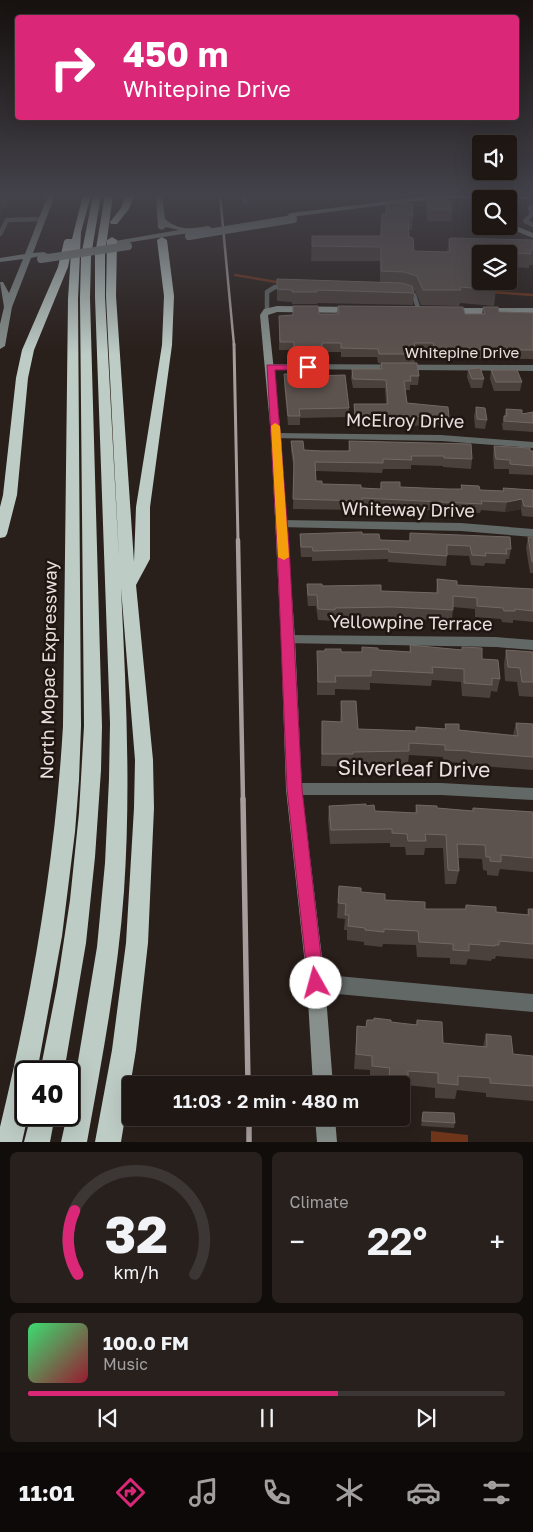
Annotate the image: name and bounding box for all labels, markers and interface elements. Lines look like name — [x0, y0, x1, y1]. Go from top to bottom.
text: 450 m — [123, 33, 228, 75]
icon: right — [40, 35, 105, 100]
text: Whitepine Drive — [123, 75, 291, 102]
map controls — [472, 135, 517, 290]
button: sound — [472, 135, 517, 180]
button: search — [472, 190, 517, 235]
button: layers — [472, 245, 517, 290]
street label: Whitepine Drive — [405, 343, 520, 361]
pin — [287, 346, 329, 388]
icon: arrive — [294, 353, 322, 381]
street label: McElroy Drive — [346, 408, 464, 432]
street label: Whiteway Drive — [341, 497, 475, 521]
street label: North Mopac Expressway — [35, 560, 61, 780]
street label: Yellowpine Terrace — [329, 610, 493, 634]
street label: Silverleaf Drive — [338, 754, 491, 782]
position arrow — [289, 956, 341, 1008]
speed limit sign: 40 — [15, 1061, 80, 1126]
text: 11:03 · 2 min · 480 m — [173, 1089, 359, 1112]
text: Climate — [290, 1192, 349, 1212]
text: 32 — [104, 1202, 167, 1264]
text: 22° — [367, 1218, 427, 1263]
text: − — [290, 1225, 305, 1258]
text: + — [490, 1225, 505, 1258]
text: km/h — [113, 1261, 158, 1283]
text: 100.0 FM — [103, 1331, 189, 1354]
text: Music — [103, 1354, 148, 1374]
icon: previous — [94, 1404, 122, 1432]
icon: pause — [253, 1404, 281, 1432]
icon: next — [412, 1404, 440, 1432]
icon: directions — [113, 1475, 148, 1510]
icon: music — [186, 1475, 221, 1510]
icon: phone — [259, 1475, 294, 1510]
icon: climate — [332, 1475, 367, 1510]
icon: car — [406, 1475, 441, 1510]
icon: filters — [479, 1475, 514, 1510]
text: 11:01 — [19, 1479, 74, 1506]

